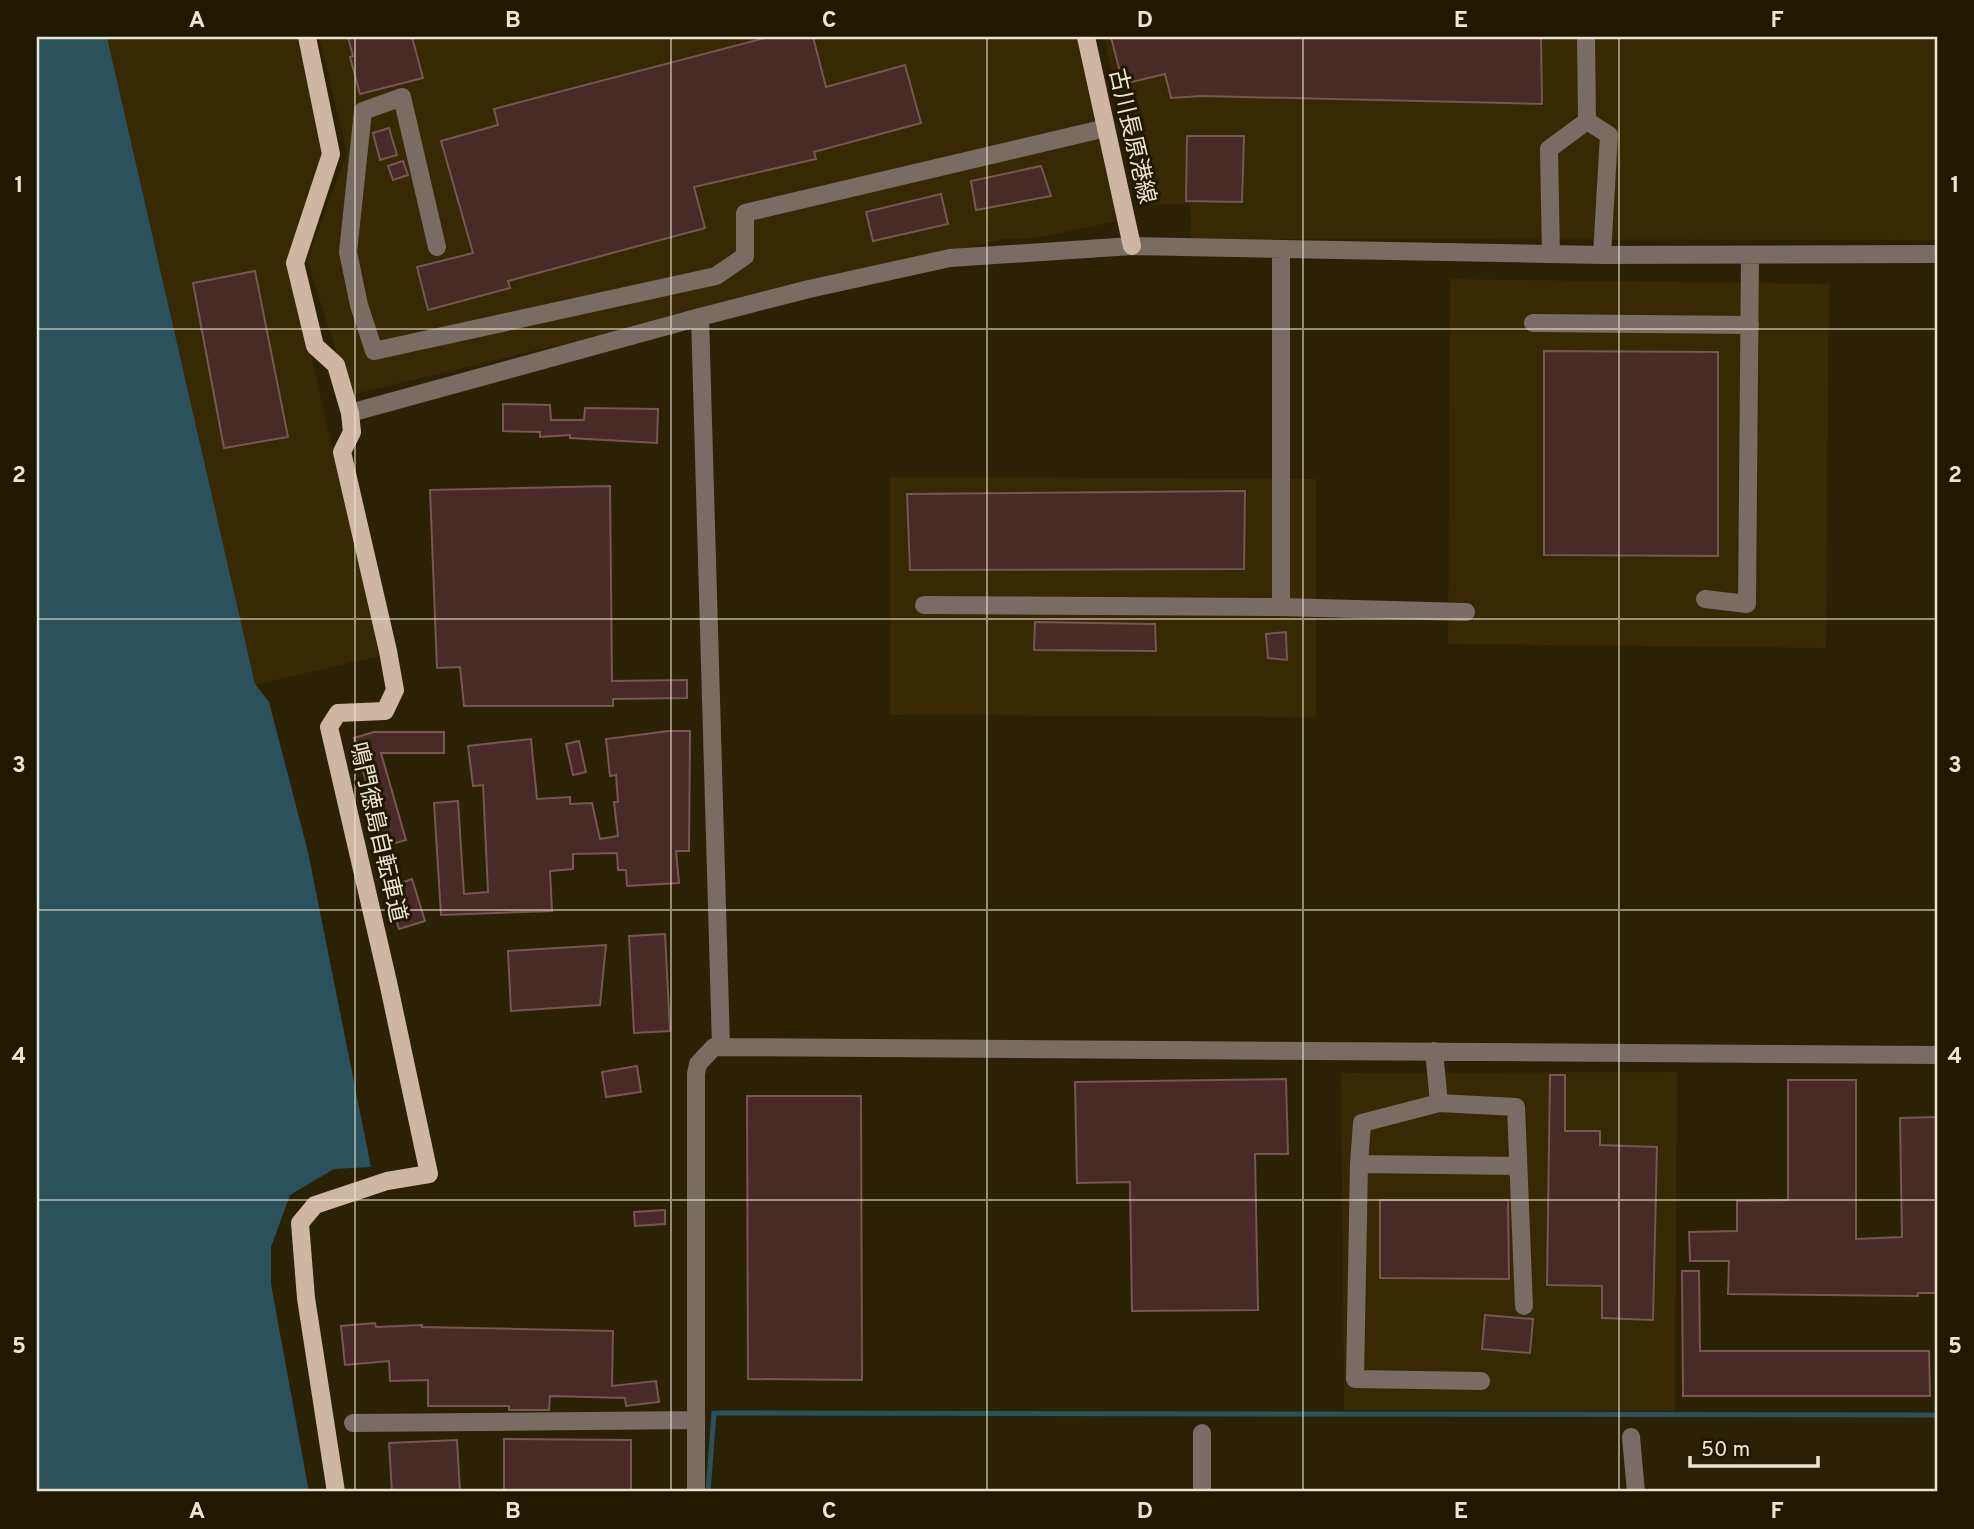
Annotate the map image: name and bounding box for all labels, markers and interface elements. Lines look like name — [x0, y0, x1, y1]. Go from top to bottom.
text: A — [189, 7, 205, 36]
text: B — [505, 7, 521, 36]
text: C — [822, 7, 836, 36]
text: D — [1137, 7, 1153, 36]
text: E — [1454, 7, 1468, 36]
text: F — [1770, 7, 1784, 36]
street label: 古川長原港線 — [1101, 66, 1160, 207]
text: 1 — [14, 172, 24, 201]
text: 1 — [1950, 172, 1960, 201]
text: 2 — [12, 462, 26, 491]
text: 2 — [1948, 462, 1962, 491]
street label: 鳴門徳島自転車道 — [342, 740, 411, 925]
text: 3 — [12, 752, 26, 781]
text: 3 — [1948, 752, 1962, 781]
text: 4 — [12, 1043, 26, 1072]
text: 4 — [1948, 1043, 1962, 1072]
text: 5 — [12, 1333, 26, 1362]
text: 5 — [1948, 1333, 1962, 1362]
scale bar — [1690, 1424, 1818, 1468]
text: 50 m — [1701, 1437, 1750, 1464]
text: A — [189, 1498, 205, 1527]
text: B — [505, 1498, 521, 1527]
text: C — [822, 1498, 836, 1527]
text: D — [1137, 1498, 1153, 1527]
text: E — [1454, 1498, 1468, 1527]
text: F — [1770, 1498, 1784, 1527]

